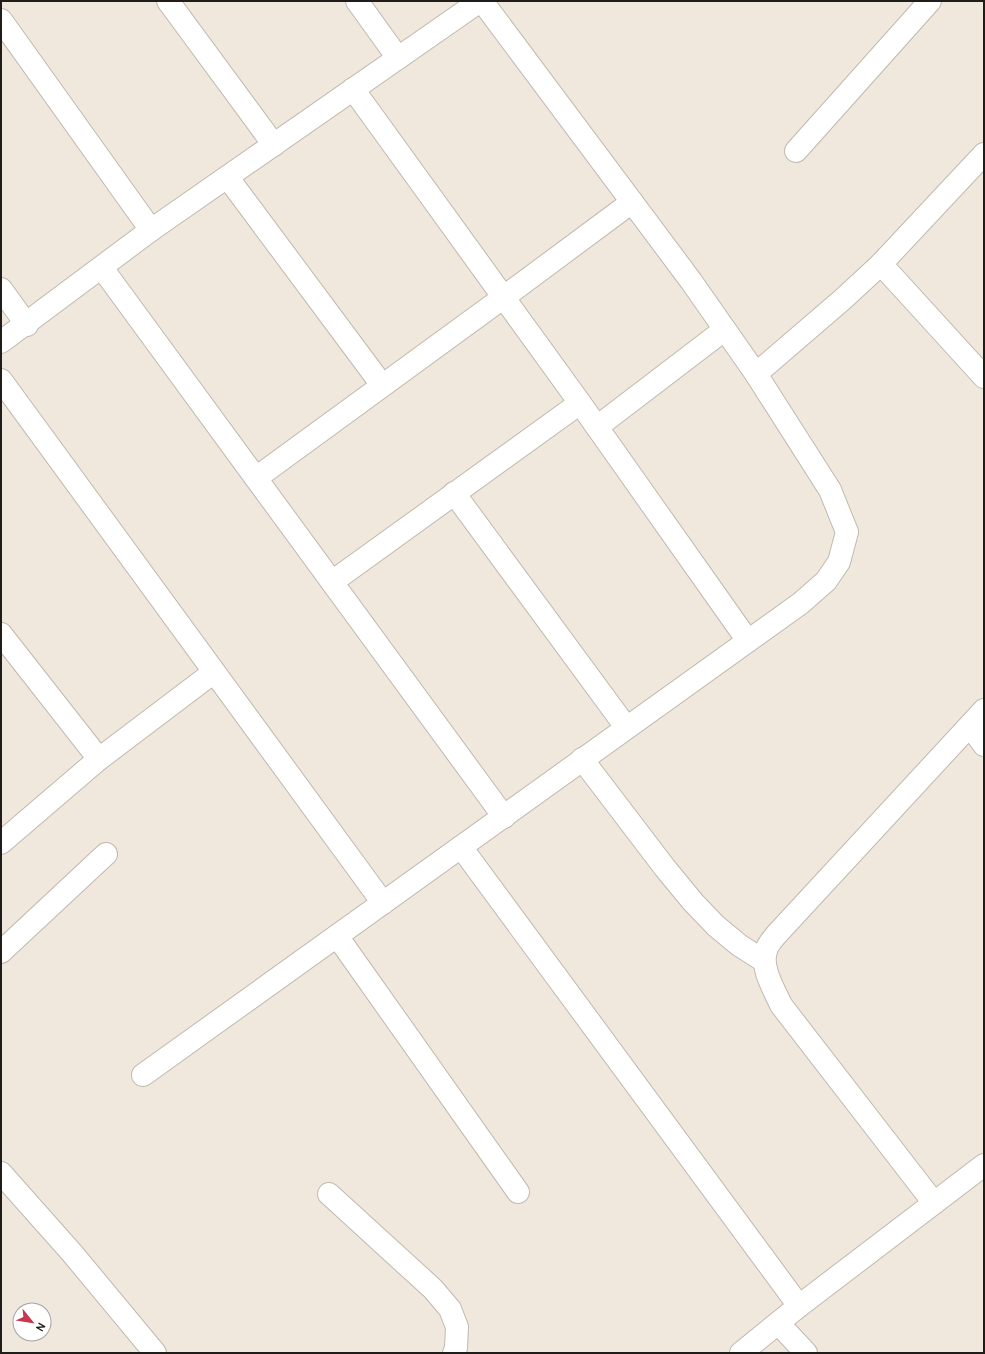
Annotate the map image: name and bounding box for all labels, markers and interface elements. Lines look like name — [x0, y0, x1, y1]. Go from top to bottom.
north arrow — [12, 1302, 52, 1342]
text: N — [33, 1320, 49, 1334]

